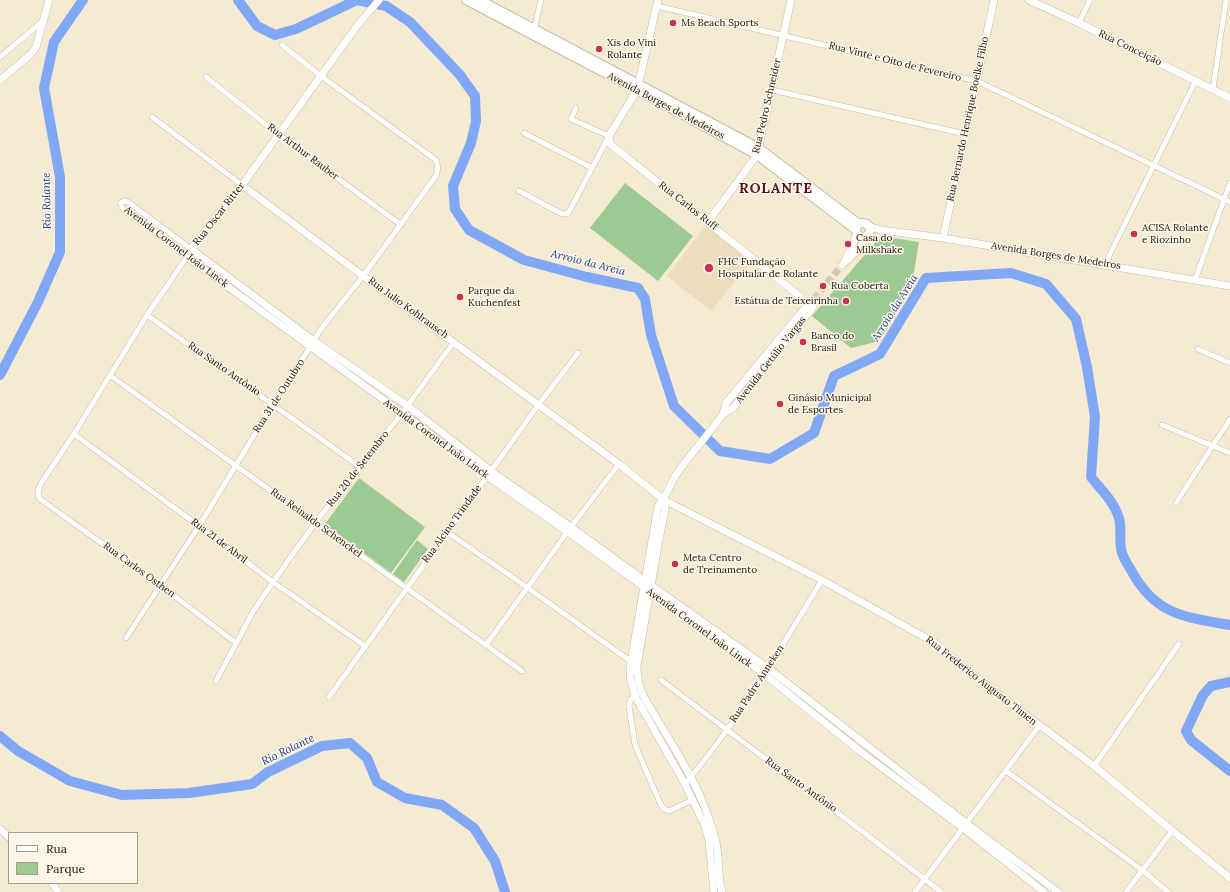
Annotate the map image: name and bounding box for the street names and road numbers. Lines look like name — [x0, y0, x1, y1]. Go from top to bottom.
street label: Rua Conceição — [1096, 28, 1164, 68]
street label: Rua Bernardo Henrique Boelke Filho — [945, 35, 991, 203]
street label: Rua Vinte e Oito de Fevereiro — [827, 40, 963, 84]
street label: Rua Pedro Schneider — [750, 57, 784, 155]
street label: Avenida Borges de Medeiros — [605, 70, 727, 142]
street label: Rua Arthur Rauber — [265, 121, 341, 183]
street label: Rua Carlos Ruff — [656, 179, 720, 233]
street label: Rua Oscar Ritter — [191, 180, 247, 248]
street label: Avenida Coronel João Linck — [122, 204, 230, 290]
street label: Avenida Borges de Medeiros — [990, 240, 1122, 272]
street label: Rua Julio Kohlrausch — [366, 275, 450, 341]
street label: Avenida Getúlio Vargas — [733, 314, 809, 406]
street label: Rua Santo Antônio — [185, 339, 263, 399]
street label: Rua 31 de Outubro — [251, 357, 307, 435]
street label: Avenida Coronel João Linck — [381, 397, 491, 481]
street label: Rua 20 de Setembro — [325, 428, 391, 510]
street label: Rua Alcino Trindade — [420, 483, 484, 565]
street label: Rua Reinaldo Schenckel — [268, 486, 364, 560]
street label: Rua 21 de Abril — [188, 516, 250, 566]
street label: Rua Carlos Osthen — [101, 540, 177, 600]
street label: Avenida Coronel João Linck — [644, 586, 754, 670]
street label: Rua Frederico Augusto Timen — [923, 634, 1039, 728]
street label: Rua Padre Anneken — [727, 643, 787, 725]
street label: Rua Santo Antônio — [763, 755, 839, 815]

